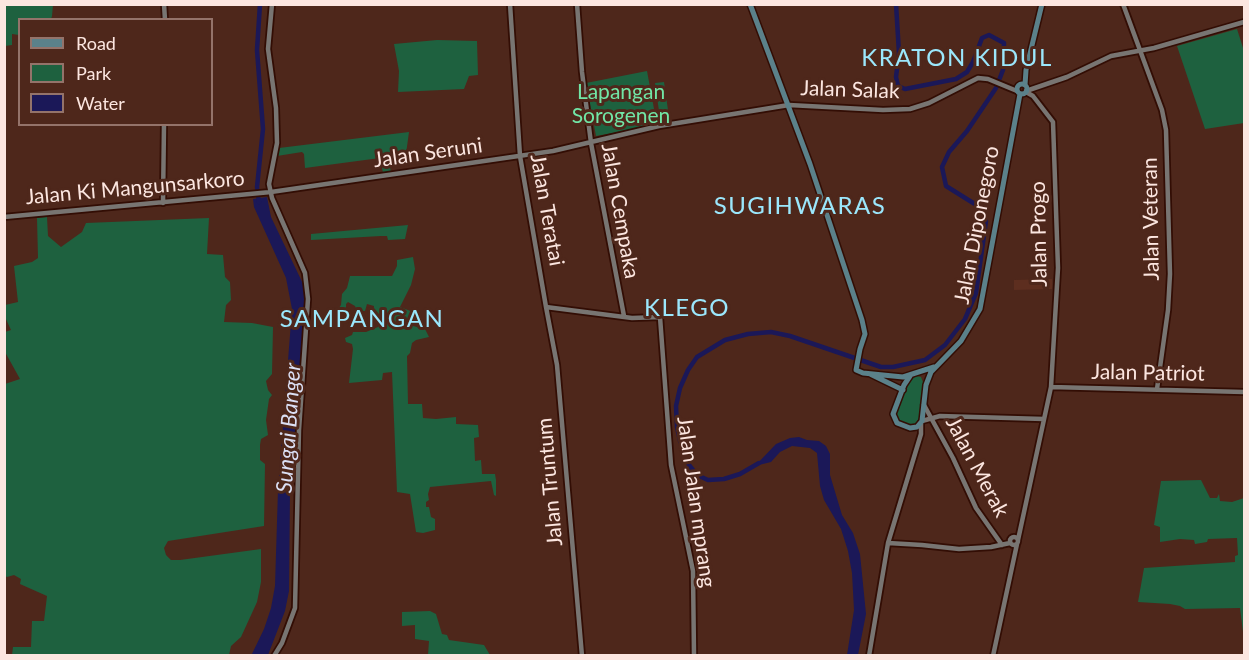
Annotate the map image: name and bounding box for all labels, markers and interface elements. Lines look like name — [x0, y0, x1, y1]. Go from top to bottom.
legend — [18, 18, 213, 126]
text: Road — [76, 32, 116, 54]
district label: KRATON KIDUL — [861, 44, 1053, 72]
text: Park — [76, 62, 111, 84]
street label: Jalan Salak — [800, 76, 900, 104]
park label: Lapangan Sorogenen — [572, 79, 670, 129]
text: Water — [76, 92, 125, 114]
street label: Jalan Seruni — [372, 133, 484, 173]
street label: Jalan Cempaka — [596, 141, 644, 281]
street label: Jalan Diponegoro — [949, 144, 1005, 306]
street label: Jalan Teratai — [525, 152, 569, 268]
street label: Jalan Veteran — [1137, 157, 1165, 281]
street label: Jalan Ki Mangunsarkoro — [24, 166, 246, 210]
street label: Jalan Progo — [1025, 181, 1053, 287]
district label: SUGIHWARAS — [714, 192, 886, 220]
district label: KLEGO — [644, 294, 730, 322]
district label: SAMPANGAN — [280, 305, 444, 333]
street label: Jalan Patriot — [1091, 359, 1205, 387]
water label: Sungai Banger — [271, 362, 307, 494]
street label: Jalan Merak — [940, 412, 1014, 522]
street label: Jalan Jalan mprang — [672, 415, 720, 589]
street label: Jalan Truntum — [532, 417, 568, 547]

